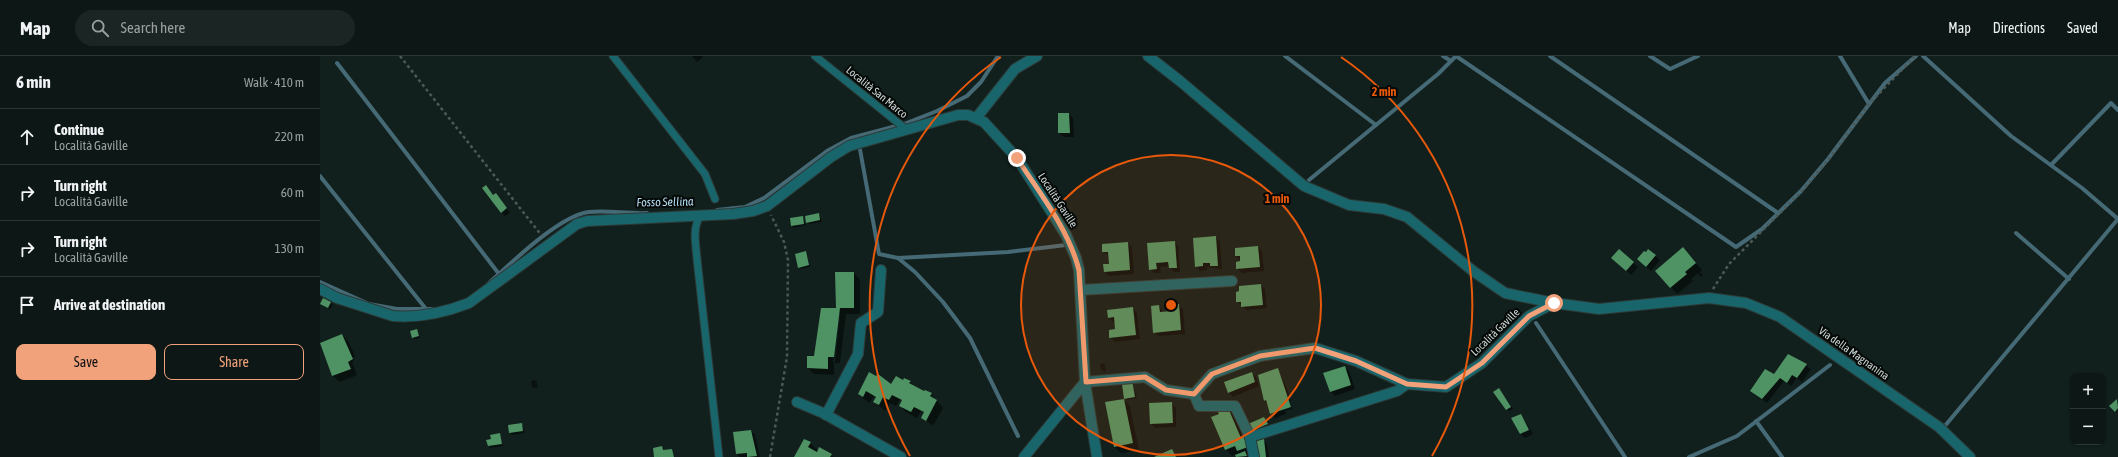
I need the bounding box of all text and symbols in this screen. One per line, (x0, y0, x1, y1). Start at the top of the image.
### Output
search box (75, 10, 355, 46)
text: Map (20, 17, 51, 39)
icon: search (89, 17, 111, 39)
text: Search here (121, 19, 185, 36)
text: Map (1948, 20, 1971, 36)
text: Directions (1993, 20, 2045, 36)
text: Saved (2067, 20, 2098, 36)
street label: Località San Marco (844, 64, 910, 120)
text: 6 min (16, 72, 51, 92)
text: Walk · 410 m (244, 75, 304, 90)
text: 2 min (1372, 85, 1396, 99)
text: Continue (54, 121, 104, 138)
icon: ahead (16, 126, 38, 148)
text: 220 m (275, 129, 304, 144)
text: Località Gaville (54, 138, 128, 153)
route end (1008, 149, 1026, 167)
street label: Località Gaville (1036, 170, 1080, 230)
text: Turn right (54, 177, 107, 194)
icon: right (16, 182, 38, 204)
text: 60 m (281, 185, 304, 200)
text: 1 min (1265, 192, 1289, 206)
text: Località Gaville (54, 194, 128, 209)
water label: Fosso Sellina (636, 194, 694, 209)
text: Turn right (54, 233, 107, 250)
icon: right (16, 238, 38, 260)
text: 130 m (275, 241, 304, 256)
text: Località Gaville (54, 250, 128, 265)
icon: arrive (16, 294, 38, 316)
route start (1545, 294, 1563, 312)
text: Arrive at destination (54, 296, 165, 313)
centre of rings (1164, 298, 1178, 312)
street label: Località Gaville (1468, 306, 1522, 358)
street label: Via della Magnanina (1816, 324, 1892, 382)
button: Save (16, 344, 156, 380)
button: Share (164, 344, 304, 380)
map controls (2070, 373, 2106, 445)
button: + (2070, 373, 2106, 409)
button: − (2070, 409, 2106, 445)

